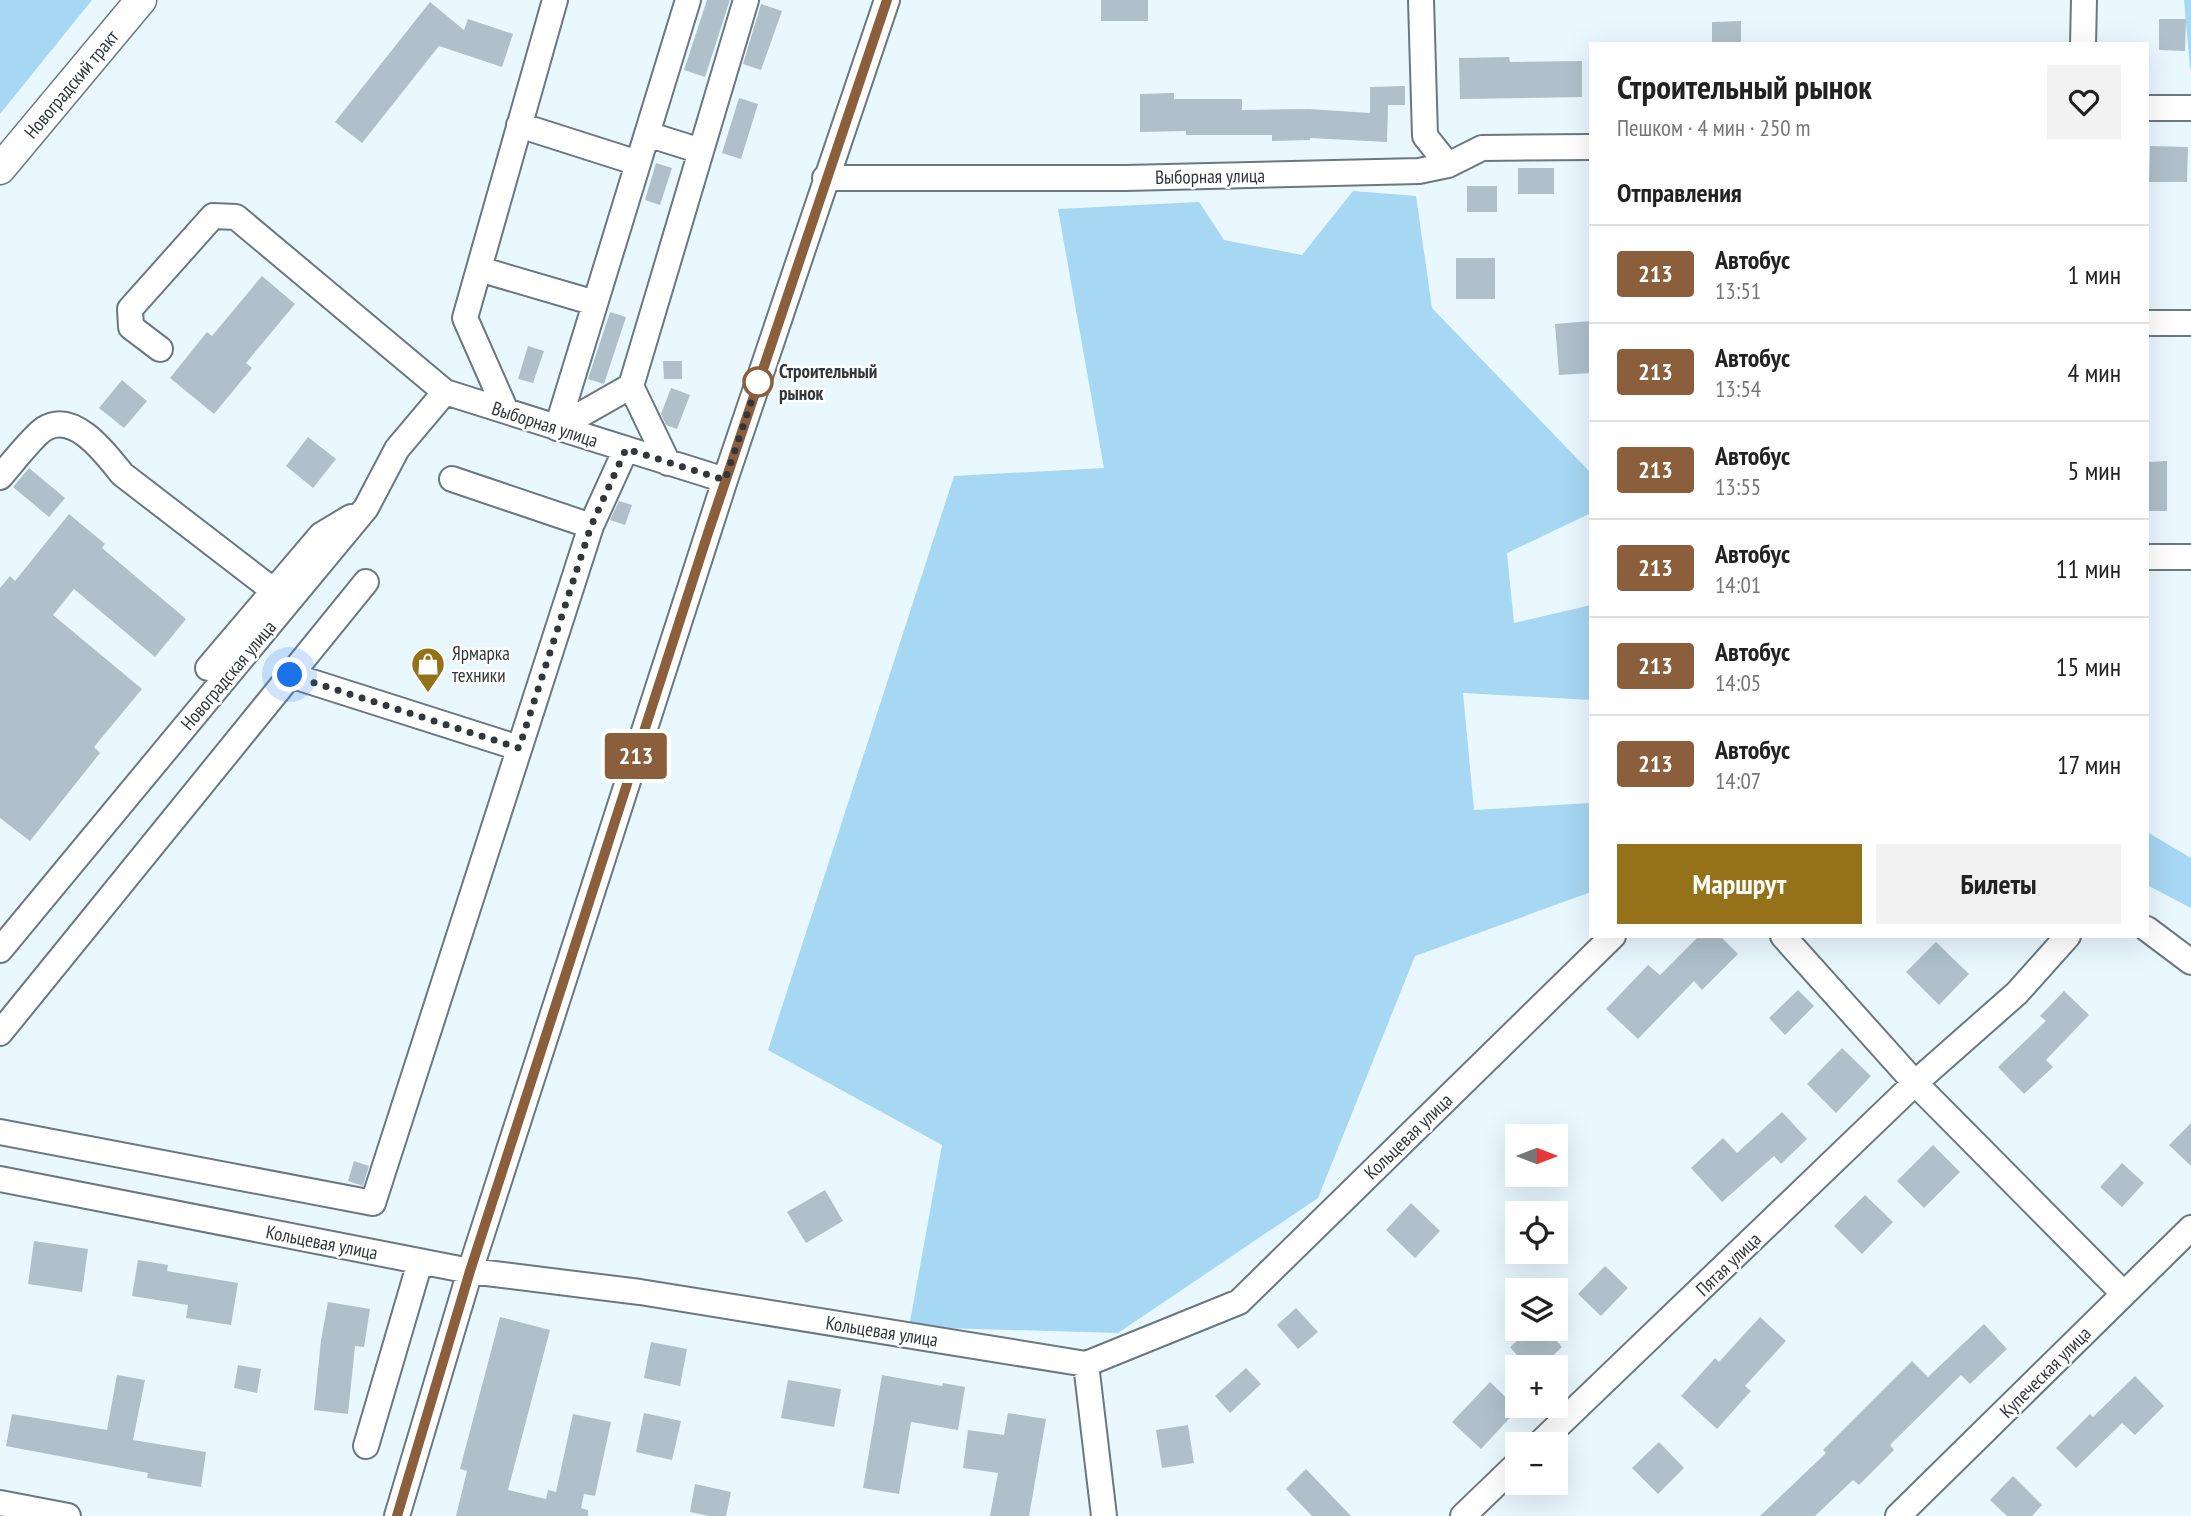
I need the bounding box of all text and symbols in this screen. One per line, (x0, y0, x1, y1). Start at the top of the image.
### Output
street label: Новоградский тракт (19, 24, 124, 143)
text: Строительный рынок (1617, 65, 1872, 108)
button: heart (2047, 65, 2121, 139)
text: Пешком · 4 мин · 250 m (1617, 113, 1810, 142)
street label: Выборная улица (1155, 163, 1265, 189)
text: Отправления (1617, 176, 1742, 209)
text: Автобус (1715, 243, 1790, 276)
text: 213 (1638, 258, 1673, 289)
text: 1 мин (2068, 258, 2121, 291)
text: 13:51 (1715, 276, 1761, 305)
text: Автобус (1715, 341, 1790, 374)
text: 213 (1638, 356, 1673, 387)
text: 4 мин (2068, 356, 2121, 389)
place label: Строительный рынок (779, 359, 877, 405)
marker: Строительный рынок (743, 367, 773, 397)
text: 13:54 (1715, 374, 1761, 403)
street label: Выборная улица (489, 396, 601, 452)
text: Автобус (1715, 439, 1790, 472)
text: 213 (1638, 454, 1673, 485)
text: 5 мин (2068, 454, 2121, 487)
text: 13:55 (1715, 472, 1761, 501)
text: Автобус (1715, 537, 1790, 570)
text: 213 (1638, 552, 1673, 583)
text: 11 мин (2056, 552, 2121, 585)
text: 14:01 (1715, 570, 1761, 599)
street label: Новоградская улица (175, 615, 281, 735)
text: Автобус (1715, 635, 1790, 668)
place label: Ярмарка техники (452, 641, 510, 687)
shop icon: Ярмарка техники (409, 645, 447, 694)
text: 213 (1638, 650, 1673, 681)
text: 15 мин (2056, 650, 2121, 683)
your location (272, 657, 307, 692)
text: 14:05 (1715, 668, 1761, 697)
line badge: 213 (596, 733, 676, 779)
text: Автобус (1715, 733, 1790, 766)
text: 213 (619, 740, 653, 771)
text: 213 (1638, 748, 1673, 779)
text: 17 мин (2057, 748, 2121, 781)
text: 14:07 (1715, 766, 1761, 795)
button: Маршрут (1617, 844, 1862, 924)
button: Билеты (1876, 844, 2121, 924)
street label: Кольцевая улица (1359, 1088, 1457, 1184)
north arrow (1505, 1124, 1568, 1186)
map controls (1505, 1124, 1568, 1495)
button: locate (1505, 1201, 1568, 1264)
street label: Кольцевая улица (264, 1219, 380, 1265)
street label: Пятая улица (1690, 1227, 1766, 1301)
button: layers (1505, 1278, 1568, 1341)
street label: Кольцевая улица (824, 1310, 940, 1352)
street label: Купеческая улица (1994, 1321, 2096, 1423)
button: + (1505, 1355, 1568, 1418)
button: − (1505, 1432, 1568, 1495)

